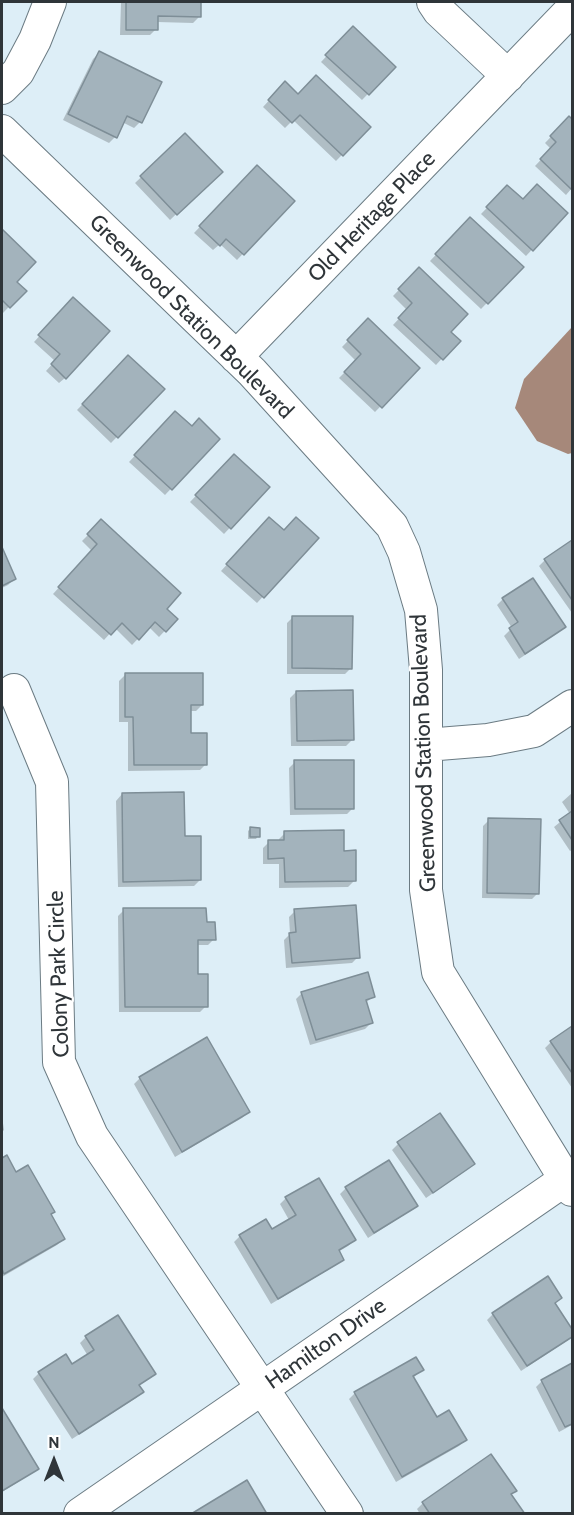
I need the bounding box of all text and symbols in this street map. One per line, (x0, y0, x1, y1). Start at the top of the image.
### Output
street label: Old Heritage Place (303, 146, 441, 288)
street label: Greenwood Station Boulevard (83, 209, 299, 425)
street label: Greenwood Station Boulevard (406, 614, 442, 892)
street label: Colony Park Circle (43, 890, 75, 1058)
street label: Hamilton Drive (261, 1293, 391, 1395)
north arrow (24, 1431, 84, 1491)
text: N (48, 1433, 60, 1452)

